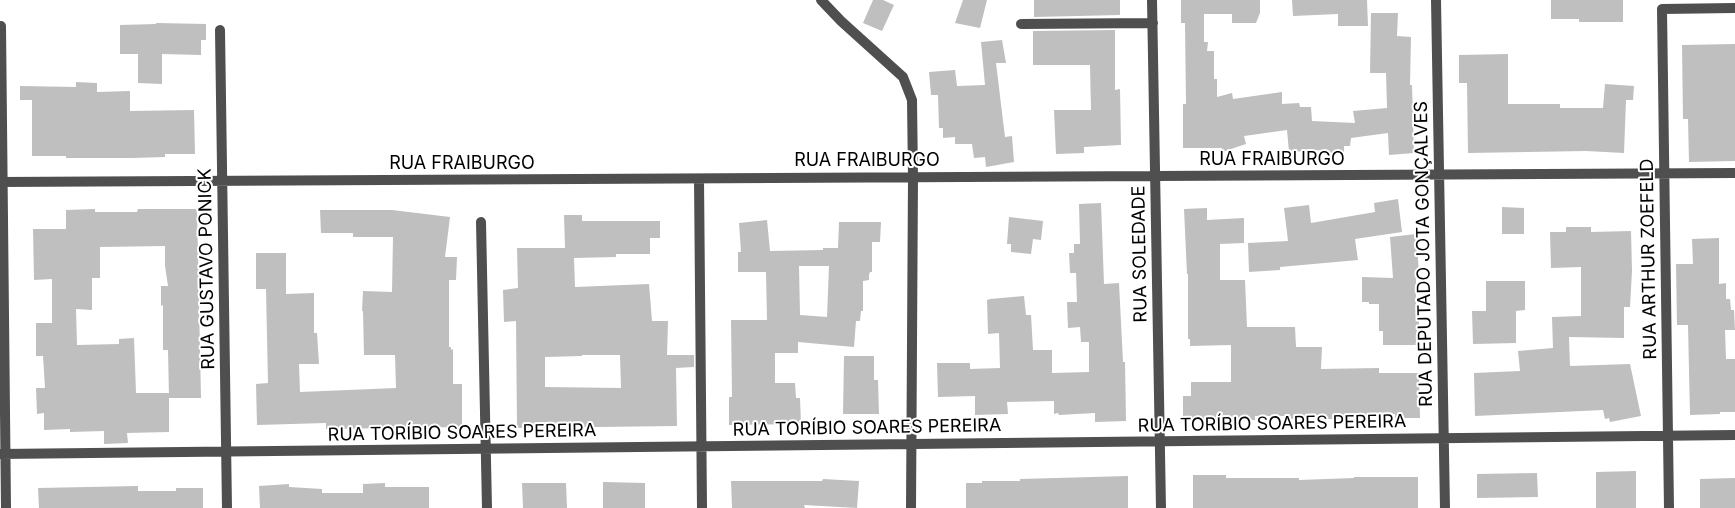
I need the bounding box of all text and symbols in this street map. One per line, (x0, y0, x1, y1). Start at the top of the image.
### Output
street label: RUA DEPUTADO JOTA GONÇALVES (1411, 101, 1437, 407)
street label: RUA FRAIBURGO (1199, 149, 1345, 171)
street label: RUA FRAIBURGO (794, 150, 940, 172)
street label: RUA FRAIBURGO (389, 153, 535, 175)
street label: RUA ARTHUR ZOEFELD (1636, 158, 1662, 360)
street label: RUA GUSTAVO PONICK (194, 168, 220, 370)
street label: RUA SOLEDADE (1128, 185, 1152, 323)
street label: RUA TORÍBIO SOARES PEREIRA (1138, 411, 1406, 437)
street label: RUA TORÍBIO SOARES PEREIRA (733, 415, 1001, 441)
street label: RUA TORÍBIO SOARES PEREIRA (328, 420, 596, 446)

